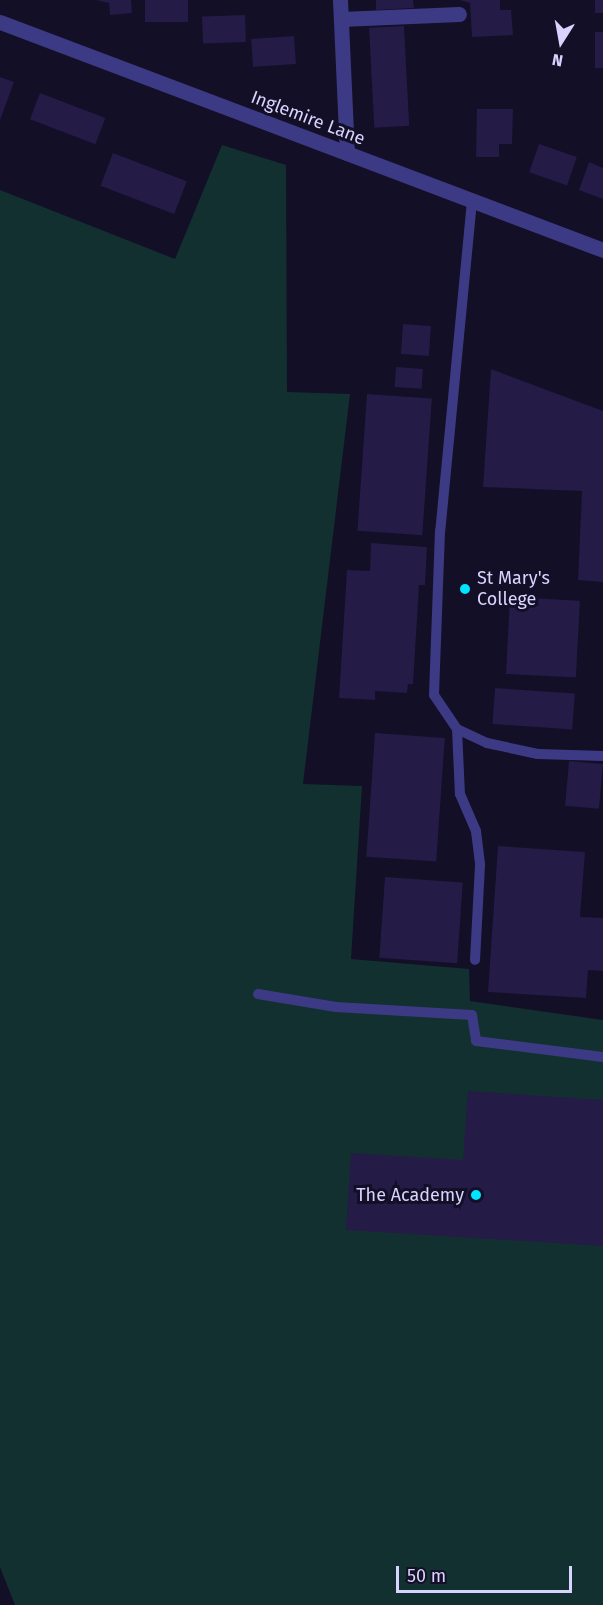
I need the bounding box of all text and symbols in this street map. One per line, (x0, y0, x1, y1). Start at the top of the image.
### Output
north arrow (531, 12, 591, 72)
text: N (550, 50, 564, 70)
street label: Inglemire Lane (248, 86, 368, 150)
place label: St Mary's College (477, 568, 550, 610)
marker: St Mary's College (458, 582, 472, 596)
place label: The Academy (356, 1184, 464, 1206)
marker: The Academy (469, 1188, 483, 1202)
scale bar (399, 1554, 574, 1592)
text: 50 m (407, 1565, 446, 1587)

